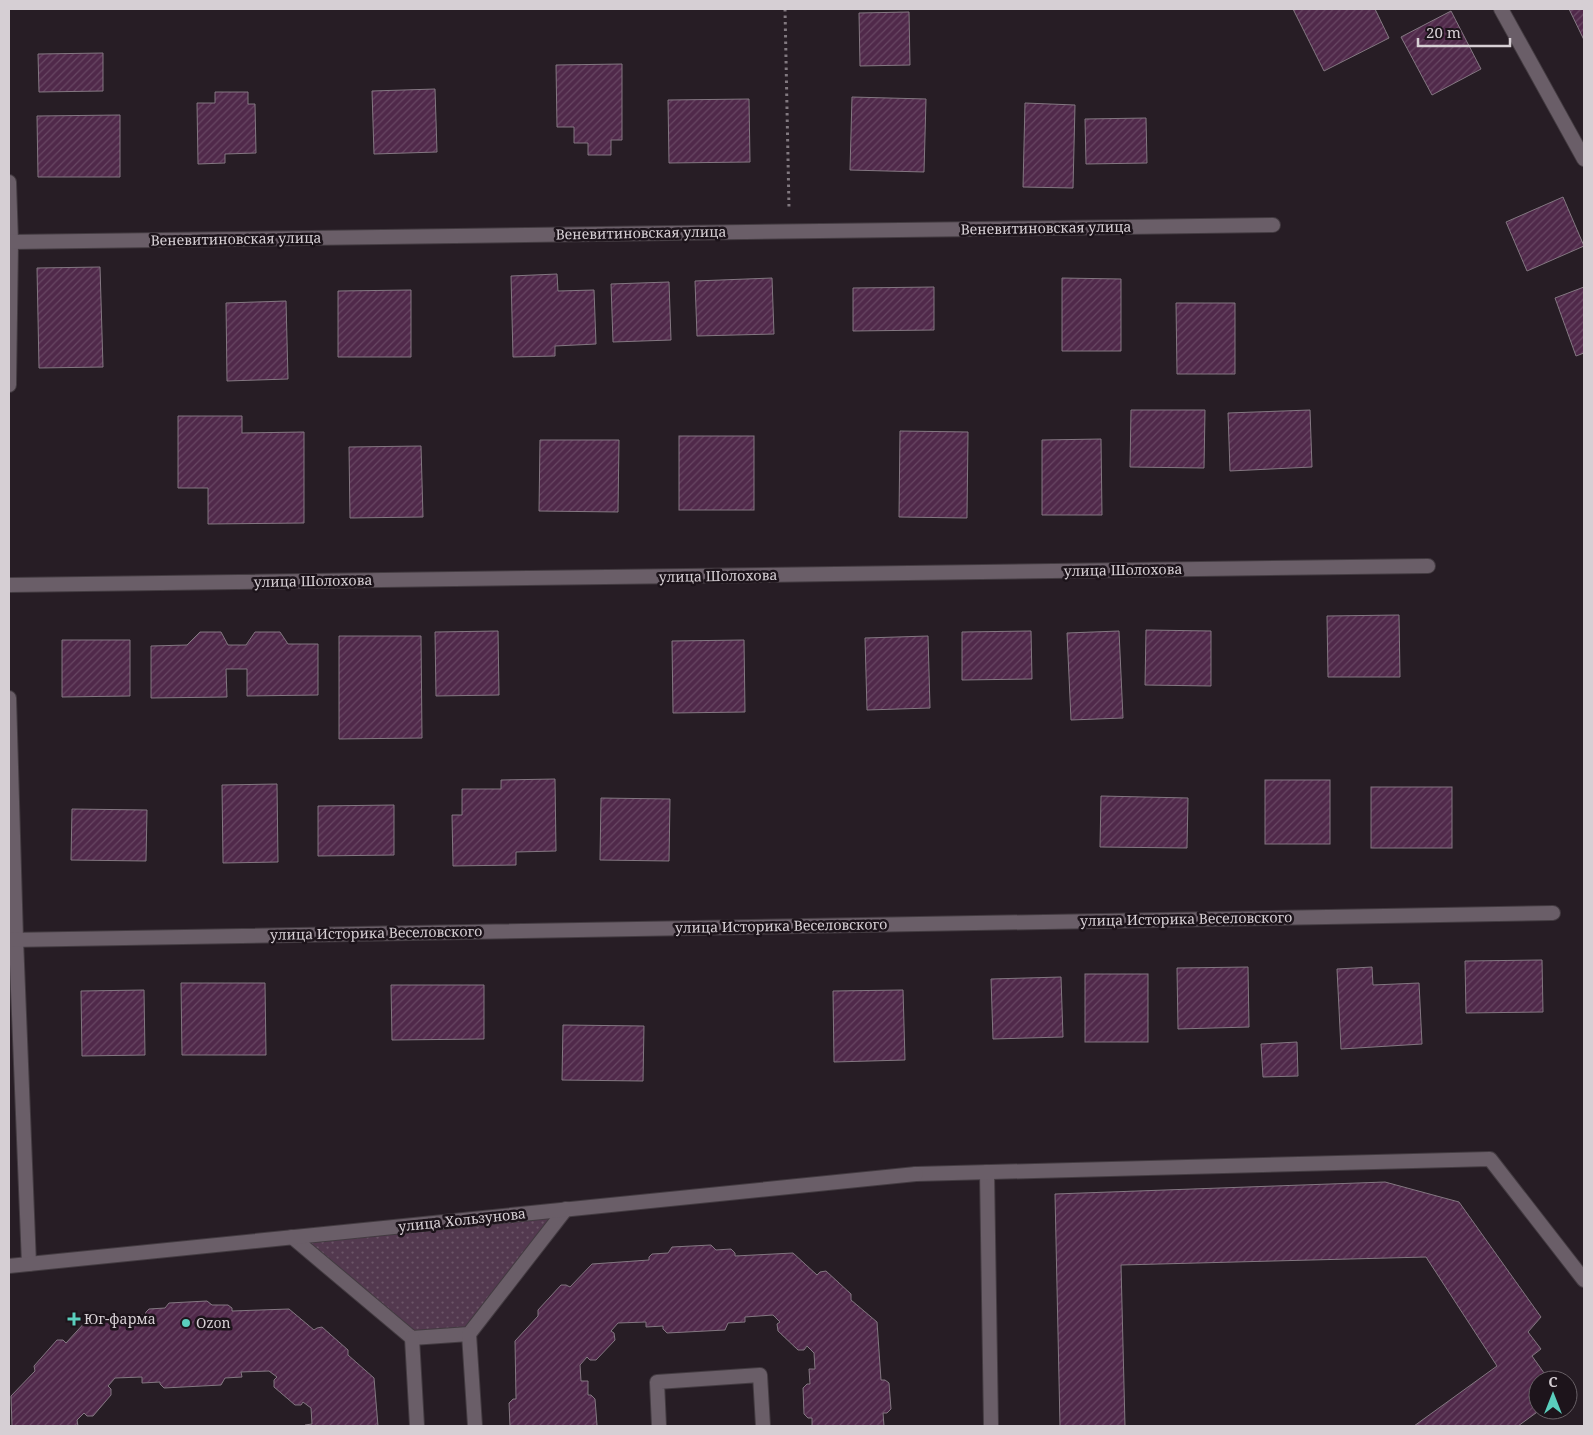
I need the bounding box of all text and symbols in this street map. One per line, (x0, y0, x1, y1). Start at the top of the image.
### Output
scale bar (1418, 15, 1510, 47)
text: 20 m (1426, 22, 1461, 42)
street label: Веневитиновская улица (960, 217, 1132, 238)
street label: Веневитиновская улица (555, 222, 727, 243)
street label: Веневитиновская улица (150, 228, 322, 249)
street label: улица Шолохова (1064, 559, 1182, 580)
street label: улица Шолохова (659, 565, 777, 586)
street label: улица Шолохова (254, 570, 372, 591)
street label: улица Историка Веселовского (1080, 907, 1292, 930)
street label: улица Историка Веселовского (675, 914, 887, 937)
street label: улица Историка Веселовского (270, 921, 482, 944)
street label: улица Хользунова (397, 1203, 527, 1236)
place label: Юг-фарма (84, 1309, 156, 1328)
marker: Юг-фарма (68, 1313, 80, 1325)
place label: Ozon (196, 1313, 231, 1332)
marker: Ozon (180, 1317, 192, 1329)
north arrow (1528, 1370, 1578, 1420)
text: С (1548, 1372, 1558, 1391)

